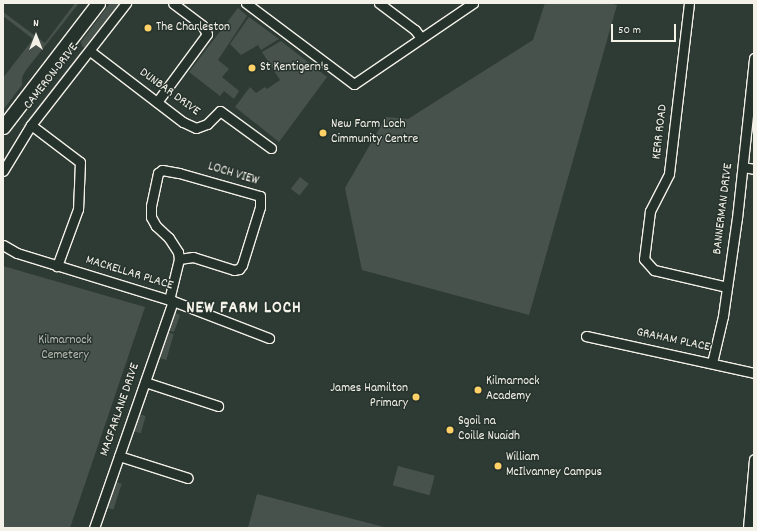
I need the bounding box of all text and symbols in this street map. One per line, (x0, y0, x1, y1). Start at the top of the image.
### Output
north arrow (16, 16, 56, 56)
text: N (33, 16, 39, 32)
scale bar (613, 16, 678, 42)
place label: The Charleston (156, 20, 230, 36)
text: 50 m (618, 22, 641, 39)
marker: The Charleston (143, 23, 153, 33)
street label: CAMERON DRIVE (21, 41, 83, 113)
place label: St Kentigern's (260, 60, 329, 76)
marker: St Kentigern's (247, 63, 257, 73)
street label: DUNBAR DRIVE (136, 66, 202, 120)
street label: KERR ROAD (650, 104, 672, 160)
place label: New Farm Loch Cimmunity Centre (331, 118, 418, 149)
marker: New Farm Loch Cimmunity Centre (318, 128, 328, 138)
street label: LOCH VIEW (206, 160, 260, 190)
street label: BANNERMAN DRIVE (711, 163, 737, 255)
street label: MACKELLAR PLACE (83, 253, 175, 295)
district label: NEW FARM LOCH (186, 300, 302, 320)
street label: GRAHAM PLACE (635, 326, 711, 356)
park label: Kilmarnock Cemetery (38, 334, 92, 365)
street label: MACFARLANE DRIVE (98, 361, 144, 459)
place label: Kilmarnock Academy (486, 375, 540, 406)
place label: James Hamilton Primary (330, 382, 408, 413)
marker: Kilmarnock Academy (473, 385, 483, 395)
marker: James Hamilton Primary (411, 392, 421, 402)
place label: Sgoil na Coille Nuaidh (458, 415, 520, 446)
marker: Sgoil na Coille Nuaidh (445, 425, 455, 435)
place label: William McIlvanney Campus (506, 451, 602, 482)
marker: William McIlvanney Campus (493, 461, 503, 471)

